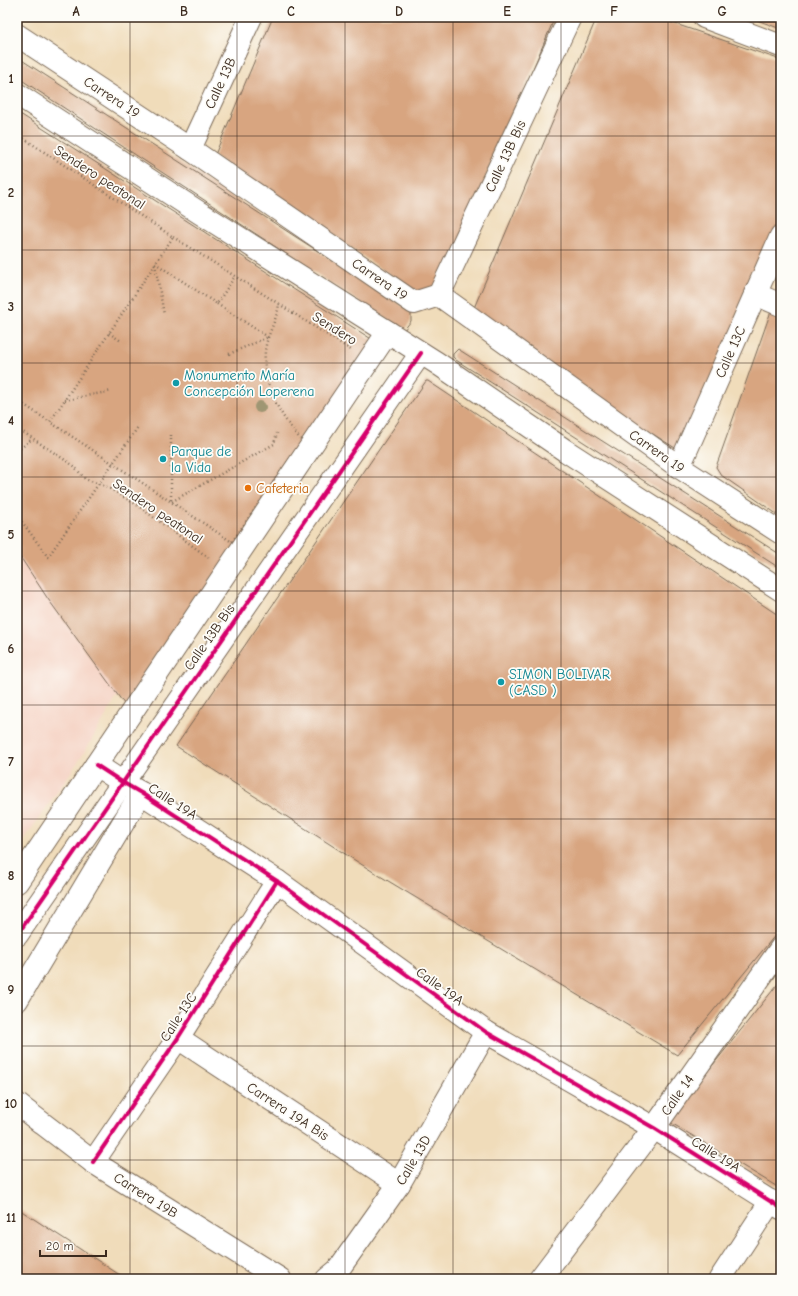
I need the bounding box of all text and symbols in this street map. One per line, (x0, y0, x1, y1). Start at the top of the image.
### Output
text: A (72, 4, 80, 19)
text: B (180, 4, 188, 19)
text: C (287, 4, 295, 19)
text: D (395, 4, 403, 19)
text: E (503, 4, 511, 19)
text: F (610, 4, 618, 19)
text: G (717, 4, 727, 19)
street label: Calle 13B (201, 54, 240, 112)
text: 1 (8, 71, 14, 86)
street label: Carrera 19 (80, 73, 143, 122)
street label: Calle 13B Bis (481, 117, 530, 195)
street label: Sendero peatonal (51, 142, 148, 213)
text: 2 (8, 185, 14, 200)
street label: Carrera 19 (348, 255, 411, 304)
text: 3 (8, 299, 14, 314)
street label: Sendero (309, 308, 360, 349)
street label: Calle 13C (712, 323, 750, 381)
place label: Monumento María Concepción Loperena (184, 367, 315, 400)
marker: Monumento María Concepción Loperena (171, 378, 181, 388)
text: 4 (8, 413, 14, 428)
street label: Carrera 19 (626, 426, 688, 477)
place label: Parque de la Vida (171, 443, 231, 476)
marker: Parque de la Vida (158, 454, 168, 464)
street label: Sendero peatonal (109, 475, 206, 548)
place label: Cafeteria (256, 480, 309, 497)
marker: Cafeteria (243, 483, 253, 493)
text: 5 (8, 527, 15, 542)
street label: Calle 13B Bis (180, 601, 239, 674)
text: 6 (8, 641, 15, 656)
place label: SIMON BOLIVAR (CASD ) (509, 666, 610, 699)
marker: SIMON BOLIVAR (CASD ) (496, 677, 506, 687)
text: 7 (8, 754, 14, 769)
street label: Calle 19A (145, 779, 200, 823)
text: 8 (8, 868, 14, 883)
street label: Calle 19A (413, 963, 467, 1009)
text: 9 (8, 982, 15, 997)
street label: Calle 13C (156, 989, 201, 1045)
street label: Calle 14 (657, 1071, 698, 1119)
street label: Carrera 19A Bis (244, 1079, 332, 1144)
text: 10 (5, 1096, 17, 1111)
street label: Calle 13D (392, 1132, 435, 1188)
street label: Calle 19A (688, 1133, 743, 1176)
street label: Carrera 19B (110, 1169, 181, 1222)
text: 11 (6, 1210, 16, 1225)
scale bar (40, 1232, 106, 1258)
text: 20 m (46, 1239, 74, 1253)

